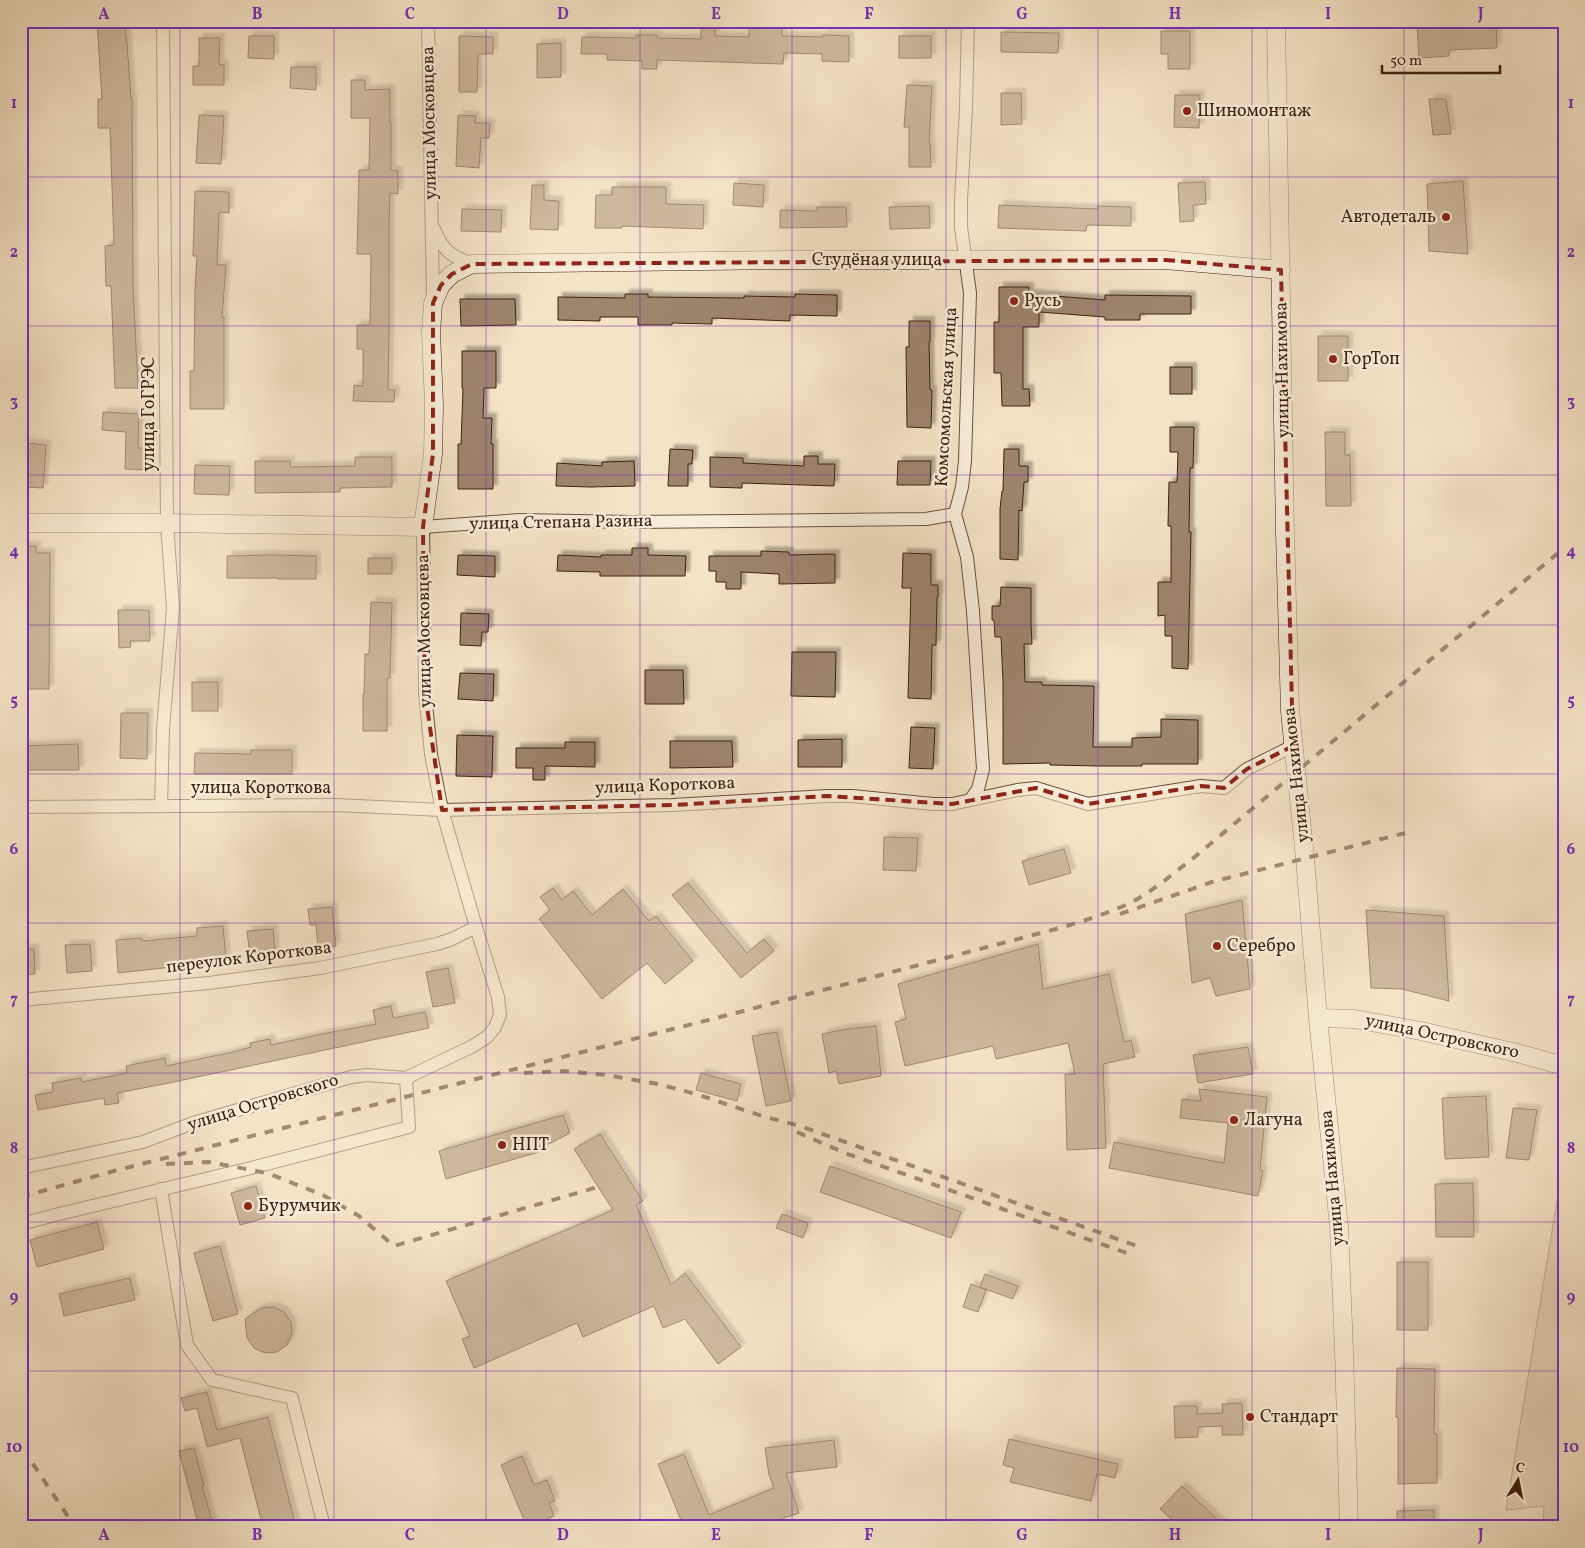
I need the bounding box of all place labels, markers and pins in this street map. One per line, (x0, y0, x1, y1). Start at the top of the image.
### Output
place label: Шиномонтаж (1197, 99, 1311, 124)
marker: Шиномонтаж (1181, 105, 1193, 117)
place label: Автодеталь (1341, 205, 1436, 230)
marker: Автодеталь (1440, 211, 1452, 223)
place label: Русь (1024, 289, 1061, 314)
marker: Русь (1008, 295, 1020, 307)
place label: ГорТоп (1343, 347, 1400, 372)
marker: ГорТоп (1327, 353, 1339, 365)
place label: Серебро (1227, 934, 1296, 959)
marker: Серебро (1211, 940, 1223, 952)
place label: Лагуна (1244, 1108, 1303, 1133)
marker: Лагуна (1228, 1114, 1240, 1126)
place label: НПТ (512, 1133, 549, 1158)
marker: НПТ (496, 1139, 508, 1151)
place label: Бурумчик (258, 1194, 341, 1219)
marker: Бурумчик (242, 1200, 254, 1212)
place label: Стандарт (1260, 1405, 1338, 1430)
marker: Стандарт (1244, 1411, 1256, 1423)

